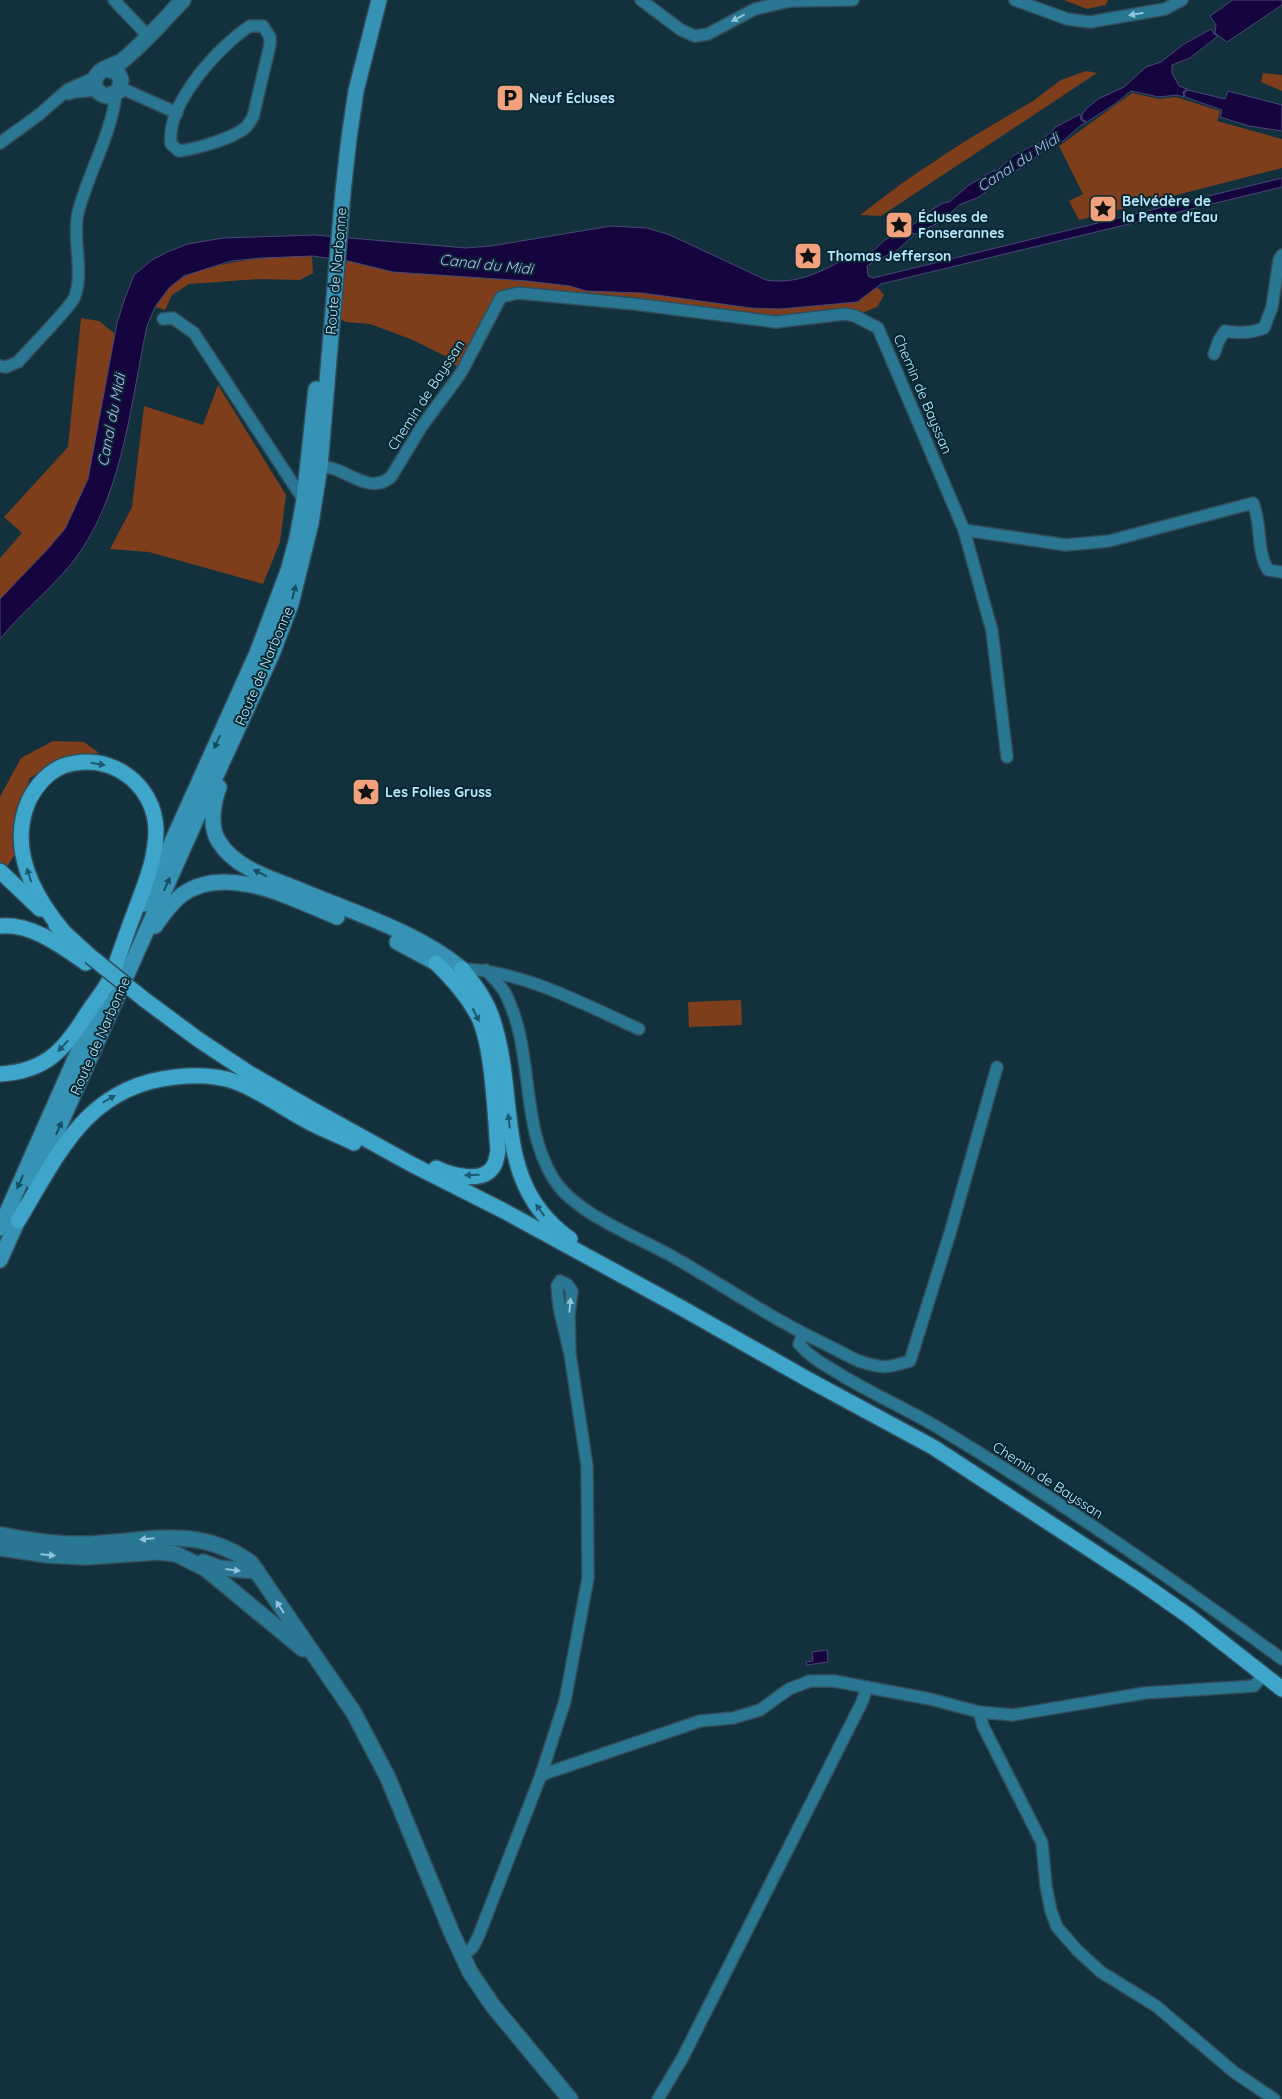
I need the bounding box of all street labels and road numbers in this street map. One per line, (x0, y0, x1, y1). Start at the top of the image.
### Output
street label: Route de Narbonne (321, 207, 351, 335)
street label: Chemin de Bayssan (890, 332, 956, 456)
street label: Chemin de Bayssan (384, 336, 468, 454)
street label: Route de Narbonne (231, 604, 297, 728)
street label: Route de Narbonne (66, 974, 134, 1098)
street label: Chemin de Bayssan (989, 1438, 1107, 1522)

